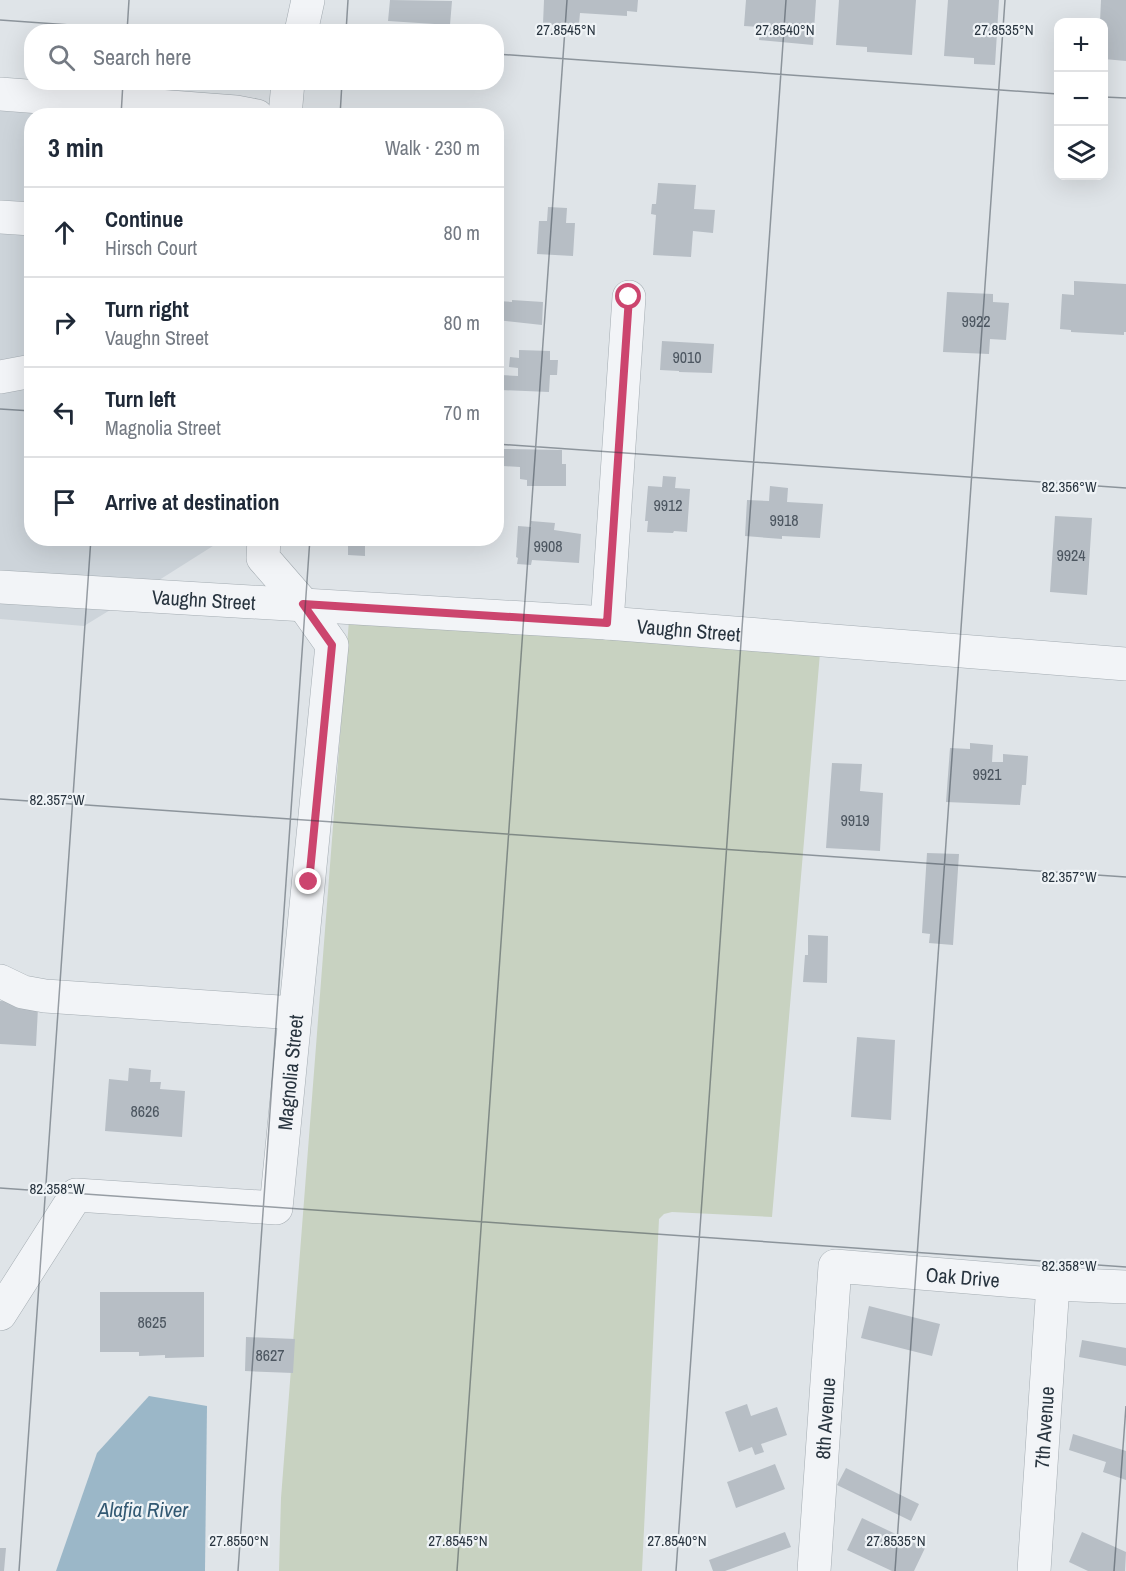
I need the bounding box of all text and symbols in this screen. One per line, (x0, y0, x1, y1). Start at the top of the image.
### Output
map controls (1054, 18, 1108, 180)
button: + (1054, 18, 1108, 72)
text: 27.8545°N (536, 19, 596, 40)
text: 27.8540°N (755, 19, 815, 40)
text: 27.8535°N (974, 19, 1034, 40)
search box (24, 24, 504, 90)
icon: search (45, 41, 78, 74)
text: Search here (93, 42, 191, 72)
button: − (1054, 72, 1108, 126)
button: layers (1054, 126, 1108, 180)
text: 3 min (48, 130, 104, 165)
text: Walk · 230 m (385, 134, 480, 161)
text: Continue (105, 204, 183, 234)
icon: ahead (48, 216, 81, 249)
text: 80 m (444, 219, 480, 246)
text: Hirsch Court (105, 234, 197, 261)
route start (615, 283, 641, 309)
text: Turn right (105, 294, 189, 324)
icon: right (48, 306, 81, 339)
text: 80 m (444, 309, 480, 336)
house number: 9922 (961, 310, 991, 332)
text: Vaughn Street (105, 324, 209, 351)
house number: 9010 (672, 346, 702, 368)
text: Turn left (105, 384, 176, 414)
icon: left (48, 396, 81, 429)
text: 70 m (444, 399, 480, 426)
text: Magnolia Street (105, 414, 221, 441)
text: 82.356°W (1041, 476, 1097, 497)
icon: arrive (48, 486, 81, 519)
text: Arrive at destination (105, 487, 279, 517)
house number: 9912 (653, 494, 683, 516)
house number: 9918 (769, 509, 799, 531)
house number: 9908 (533, 535, 563, 557)
house number: 9924 (1056, 544, 1086, 566)
street label: Vaughn Street (151, 583, 257, 616)
street label: Vaughn Street (636, 612, 742, 647)
house number: 9921 (972, 763, 1002, 785)
text: 82.357°W (29, 789, 85, 810)
house number: 9919 (840, 809, 870, 831)
text: 82.357°W (1041, 866, 1097, 887)
route end (295, 868, 321, 894)
street label: Magnolia Street (270, 1013, 309, 1131)
house number: 8626 (130, 1100, 160, 1122)
text: 82.358°W (29, 1178, 85, 1199)
text: 82.358°W (1041, 1255, 1097, 1276)
street label: Oak Drive (925, 1260, 1001, 1293)
house number: 8625 (137, 1311, 167, 1333)
house number: 8627 (255, 1344, 285, 1366)
street label: 8th Avenue (808, 1377, 841, 1460)
street label: 7th Avenue (1027, 1386, 1060, 1469)
water label: Alafia River (97, 1495, 189, 1524)
text: 27.8550°N (209, 1530, 269, 1551)
text: 27.8545°N (428, 1530, 488, 1551)
text: 27.8540°N (647, 1530, 707, 1551)
text: 27.8535°N (866, 1530, 926, 1551)

